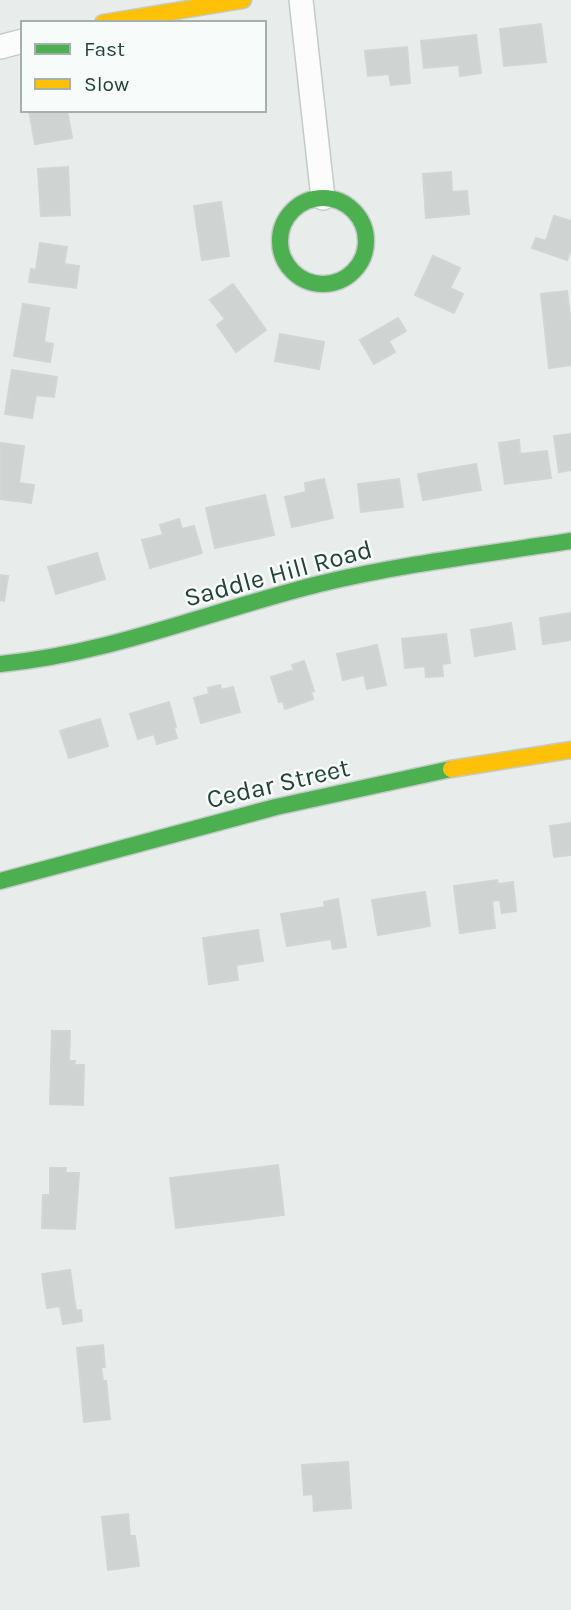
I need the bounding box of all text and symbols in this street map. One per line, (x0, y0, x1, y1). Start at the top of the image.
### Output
legend (21, 21, 266, 112)
text: Fast (84, 37, 125, 61)
text: Slow (84, 72, 129, 96)
street label: Saddle Hill Road (181, 533, 376, 613)
street label: Cedar Street (204, 752, 353, 815)

